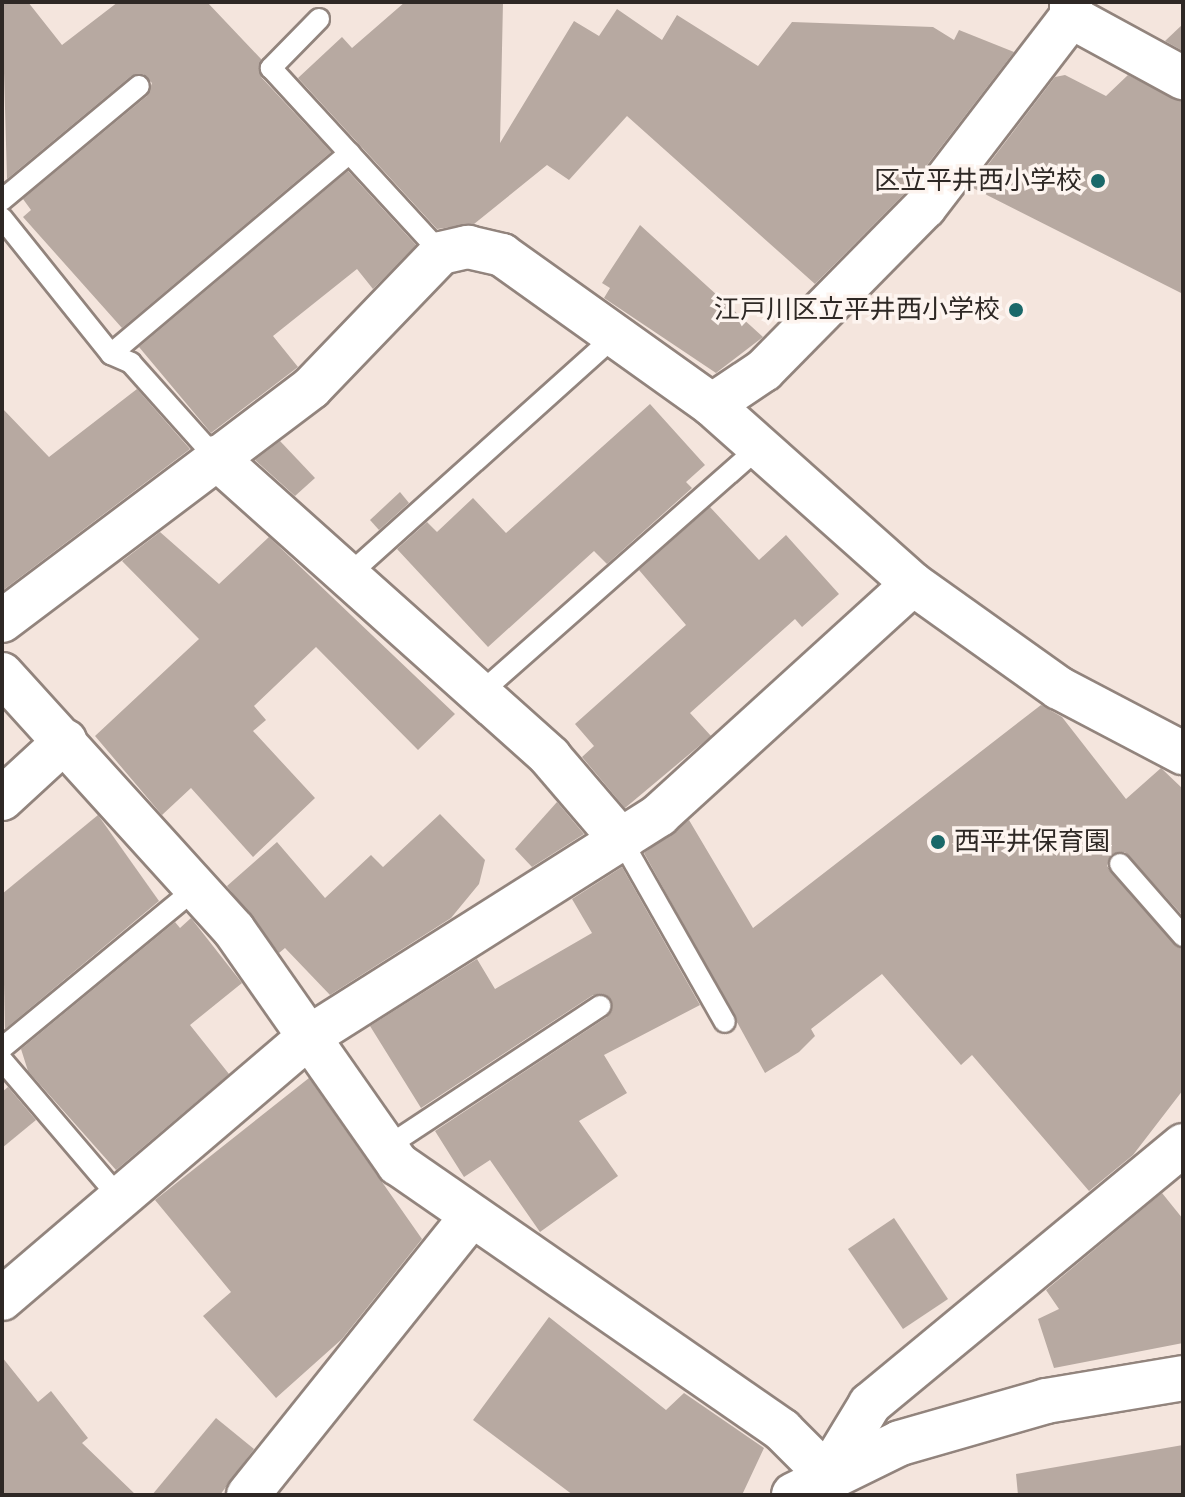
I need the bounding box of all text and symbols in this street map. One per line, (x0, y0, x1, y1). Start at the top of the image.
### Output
place label: 区立平井西小学校 (874, 165, 1082, 197)
marker: 区立平井西小学校 (1089, 172, 1107, 190)
place label: 江戸川区立平井西小学校 (714, 294, 1000, 326)
marker: 江戸川区立平井西小学校 (1007, 301, 1025, 319)
place label: 西平井保育園 (954, 826, 1110, 858)
marker: 西平井保育園 (929, 833, 947, 851)

